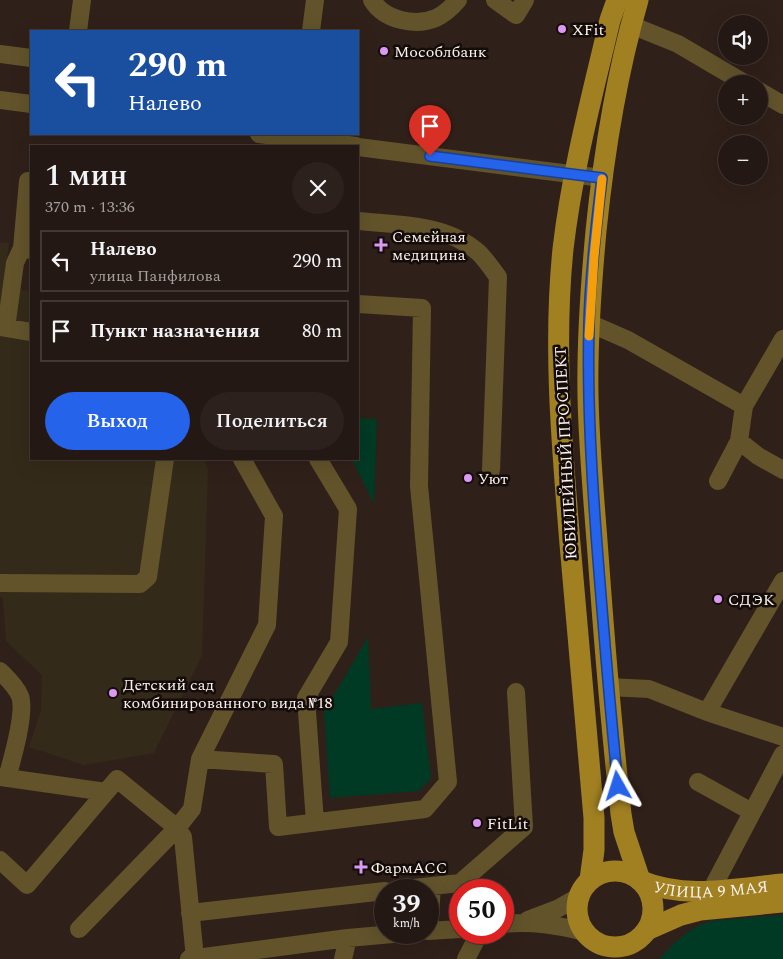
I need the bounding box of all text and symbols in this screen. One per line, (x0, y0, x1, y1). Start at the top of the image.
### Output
map controls (718, 15, 768, 185)
button: sound (718, 15, 768, 65)
place label: XFit (572, 18, 605, 42)
marker: XFit (556, 23, 568, 35)
text: 290 m (128, 39, 227, 92)
place label: Мособлбанк (394, 40, 487, 64)
marker: Мособлбанк (378, 45, 390, 57)
icon: left (45, 50, 110, 115)
button: + (718, 75, 768, 125)
text: Налево (128, 87, 202, 120)
pin (409, 105, 451, 156)
icon: arrive (416, 112, 444, 140)
button: − (718, 135, 768, 185)
text: 1 мин (45, 153, 127, 199)
button: close (292, 162, 344, 214)
text: 370 m · 13:36 (45, 195, 135, 219)
place label: Семейная медицина (392, 225, 466, 267)
text: Налево (90, 235, 157, 264)
marker: Семейная медицина (374, 238, 388, 252)
icon: left (47, 247, 75, 275)
text: 290 m (292, 247, 342, 276)
text: улица Панфилова (90, 264, 221, 288)
icon: arrive (47, 317, 75, 345)
text: Пункт назначения (90, 317, 260, 346)
text: 80 m (302, 317, 342, 346)
street label: ЮБИЛЕЙНЫЙ ПРОСПЕКТ (548, 345, 584, 560)
button: Выход (45, 392, 190, 450)
button: Поделиться (200, 392, 344, 450)
place label: Уют (478, 467, 508, 491)
marker: Уют (462, 472, 474, 484)
place label: СДЭК (728, 588, 775, 612)
marker: СДЭК (712, 593, 724, 605)
place label: Детский сад комбинированного вида №18 (123, 673, 333, 715)
marker: Детский сад комбинированного вида №18 (107, 687, 119, 699)
position arrow (591, 759, 643, 811)
place label: FitLit (487, 812, 528, 836)
marker: FitLit (471, 817, 483, 829)
place label: ФармАСС (371, 856, 447, 880)
marker: ФармАСС (355, 861, 367, 873)
street label: УЛИЦА 9 МАЯ (651, 875, 769, 905)
speed limit sign: 50 (449, 879, 514, 944)
text: 39 (392, 886, 421, 924)
text: km/h (393, 914, 420, 933)

